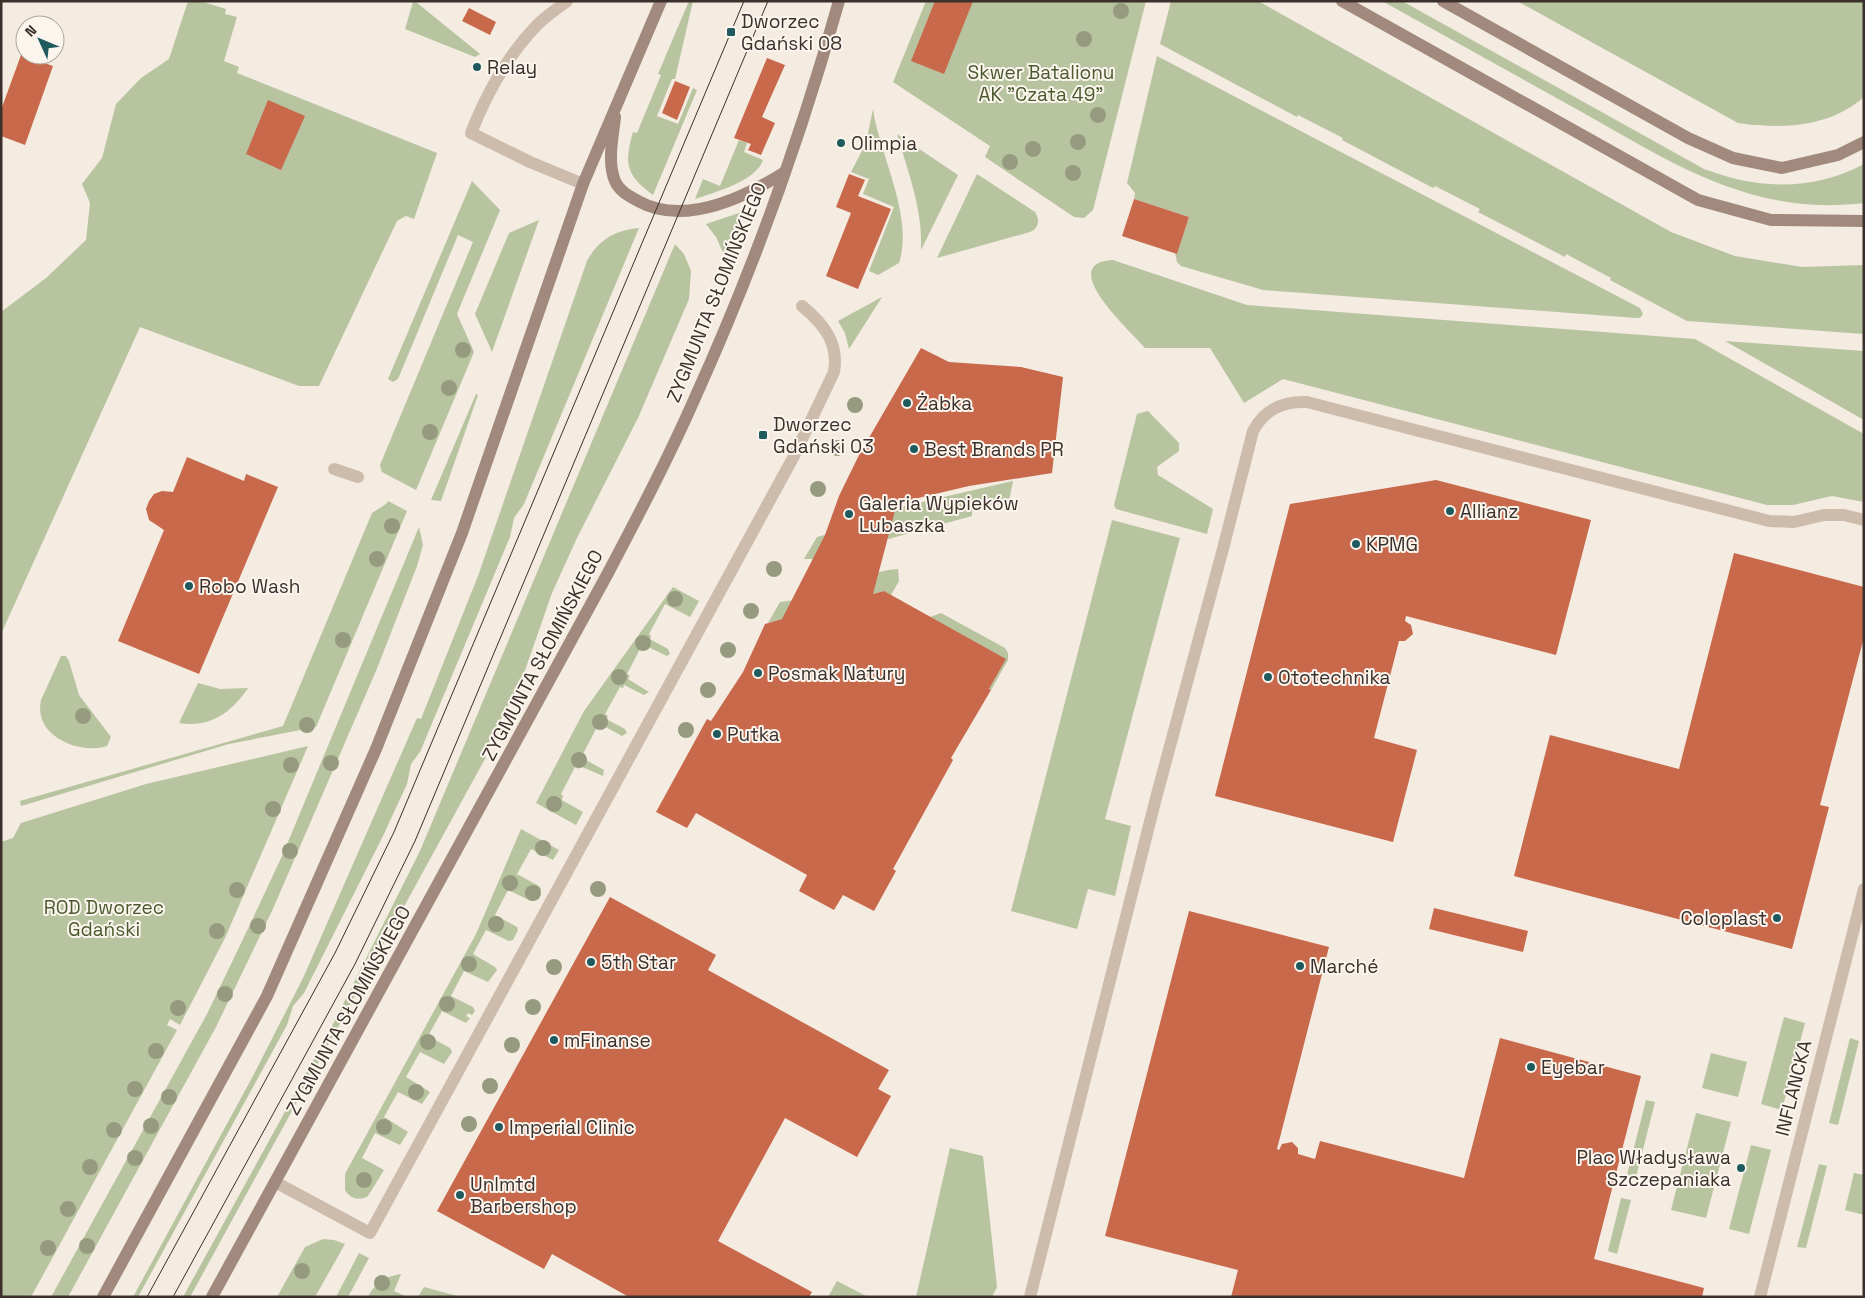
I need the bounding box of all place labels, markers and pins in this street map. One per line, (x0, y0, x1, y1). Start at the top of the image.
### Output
place label: Dworzec Gdański 08 (741, 9, 842, 56)
marker: Dworzec Gdański 08 (725, 26, 737, 38)
place label: Relay (487, 55, 537, 80)
marker: Relay (471, 61, 483, 73)
place label: Olimpia (851, 131, 917, 156)
marker: Olimpia (835, 137, 847, 149)
place label: Żabka (917, 391, 972, 416)
marker: Żabka (901, 397, 913, 409)
place label: Dworzec Gdański 03 (773, 412, 874, 459)
marker: Dworzec Gdański 03 (757, 429, 769, 441)
place label: Best Brands PR (924, 437, 1064, 462)
marker: Best Brands PR (908, 443, 920, 455)
place label: Galeria Wypieków Lubaszka (859, 491, 1019, 538)
place label: Allianz (1460, 499, 1518, 524)
marker: Allianz (1444, 505, 1456, 517)
marker: Galeria Wypieków Lubaszka (843, 508, 855, 520)
place label: KPMG (1366, 532, 1418, 557)
marker: KPMG (1350, 538, 1362, 550)
place label: Robo Wash (199, 574, 300, 599)
marker: Robo Wash (183, 580, 195, 592)
place label: Posmak Natury (768, 661, 905, 686)
place label: Ototechnika (1278, 665, 1390, 690)
marker: Posmak Natury (752, 667, 764, 679)
marker: Ototechnika (1262, 671, 1274, 683)
place label: Putka (727, 722, 780, 747)
marker: Putka (711, 728, 723, 740)
place label: Coloplast (1680, 906, 1767, 931)
marker: Coloplast (1771, 912, 1783, 924)
place label: 5th Star (601, 950, 676, 975)
place label: Marché (1310, 954, 1378, 979)
marker: 5th Star (585, 956, 597, 968)
marker: Marché (1294, 960, 1306, 972)
place label: mFinanse (564, 1028, 651, 1053)
marker: mFinanse (548, 1034, 560, 1046)
place label: Eyebar (1541, 1055, 1605, 1080)
marker: Eyebar (1525, 1061, 1537, 1073)
place label: Imperial Clinic (509, 1115, 635, 1140)
marker: Imperial Clinic (493, 1121, 505, 1133)
place label: Plac Władysława Szczepaniaka (1576, 1145, 1731, 1192)
marker: Plac Władysława Szczepaniaka (1735, 1162, 1747, 1174)
place label: Unlmtd Barbershop (470, 1172, 577, 1219)
marker: Unlmtd Barbershop (454, 1189, 466, 1201)

